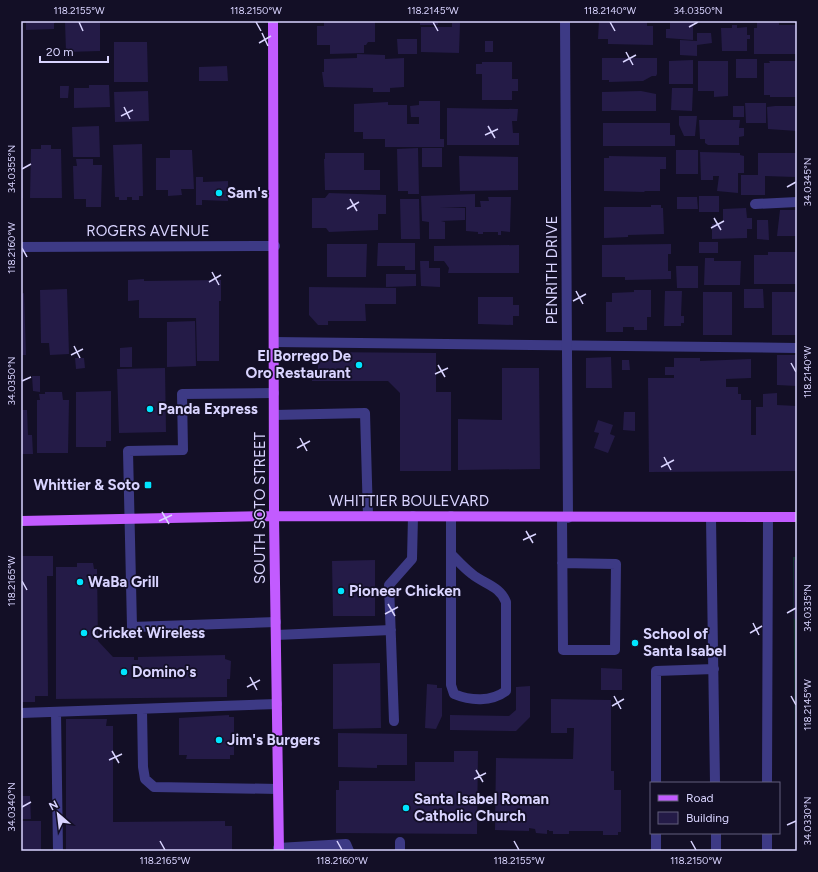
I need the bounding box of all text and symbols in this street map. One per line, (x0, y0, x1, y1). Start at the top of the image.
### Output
text: 118.2155°W (54, 4, 105, 17)
text: 118.2150°W (230, 4, 282, 17)
text: 118.2145°W (407, 4, 459, 17)
text: 118.2140°W (584, 4, 636, 17)
text: 34.0350°N (673, 4, 723, 17)
scale bar (40, 38, 108, 64)
text: 20 m (46, 45, 74, 59)
text: 34.0355°N (5, 145, 18, 193)
text: 34.0345°N (801, 158, 814, 206)
place label: Sam's (227, 184, 268, 202)
marker: Sam's (214, 188, 224, 198)
street label: PENRITH DRIVE (543, 216, 561, 324)
text: 118.2160°W (5, 222, 18, 274)
street label: ROGERS AVENUE (86, 222, 210, 240)
text: 118.2140°W (801, 346, 814, 398)
place label: El Borrego De Oro Restaurant (246, 347, 352, 382)
text: 34.0350°N (5, 356, 18, 406)
marker: El Borrego De Oro Restaurant (354, 360, 364, 370)
place label: Panda Express (158, 400, 258, 418)
marker: Panda Express (145, 404, 155, 414)
street label: SOUTH SOTO STREET (251, 431, 269, 584)
place label: Whittier & Soto (33, 476, 140, 494)
marker: Whittier & Soto (143, 480, 153, 490)
street label: WHITTIER BOULEVARD (329, 492, 489, 510)
text: 118.2165°W (5, 555, 18, 606)
place label: WaBa Grill (88, 573, 159, 591)
marker: WaBa Grill (75, 577, 85, 587)
place label: Pioneer Chicken (349, 582, 461, 600)
text: 34.0335°N (801, 584, 814, 632)
marker: Pioneer Chicken (336, 586, 346, 596)
place label: Cricket Wireless (92, 624, 205, 642)
place label: School of Santa Isabel (643, 625, 726, 660)
marker: Cricket Wireless (79, 628, 89, 638)
marker: School of Santa Isabel (630, 638, 640, 648)
place label: Domino's (132, 663, 196, 681)
marker: Domino's (119, 667, 129, 677)
text: 118.2145°W (801, 679, 814, 731)
place label: Jim's Burgers (227, 731, 320, 749)
marker: Jim's Burgers (214, 735, 224, 745)
text: 34.0340°N (5, 782, 18, 832)
legend (650, 782, 780, 834)
place label: Santa Isabel Roman Catholic Church (414, 790, 549, 825)
text: Road (686, 791, 714, 805)
north arrow (38, 794, 78, 834)
text: 34.0330°N (801, 797, 814, 845)
text: N (47, 798, 60, 813)
marker: Santa Isabel Roman Catholic Church (401, 803, 411, 813)
text: Building (686, 811, 729, 825)
text: 118.2165°W (140, 854, 191, 867)
text: 118.2160°W (316, 854, 368, 867)
text: 118.2155°W (494, 854, 545, 867)
text: 118.2150°W (670, 854, 722, 867)

